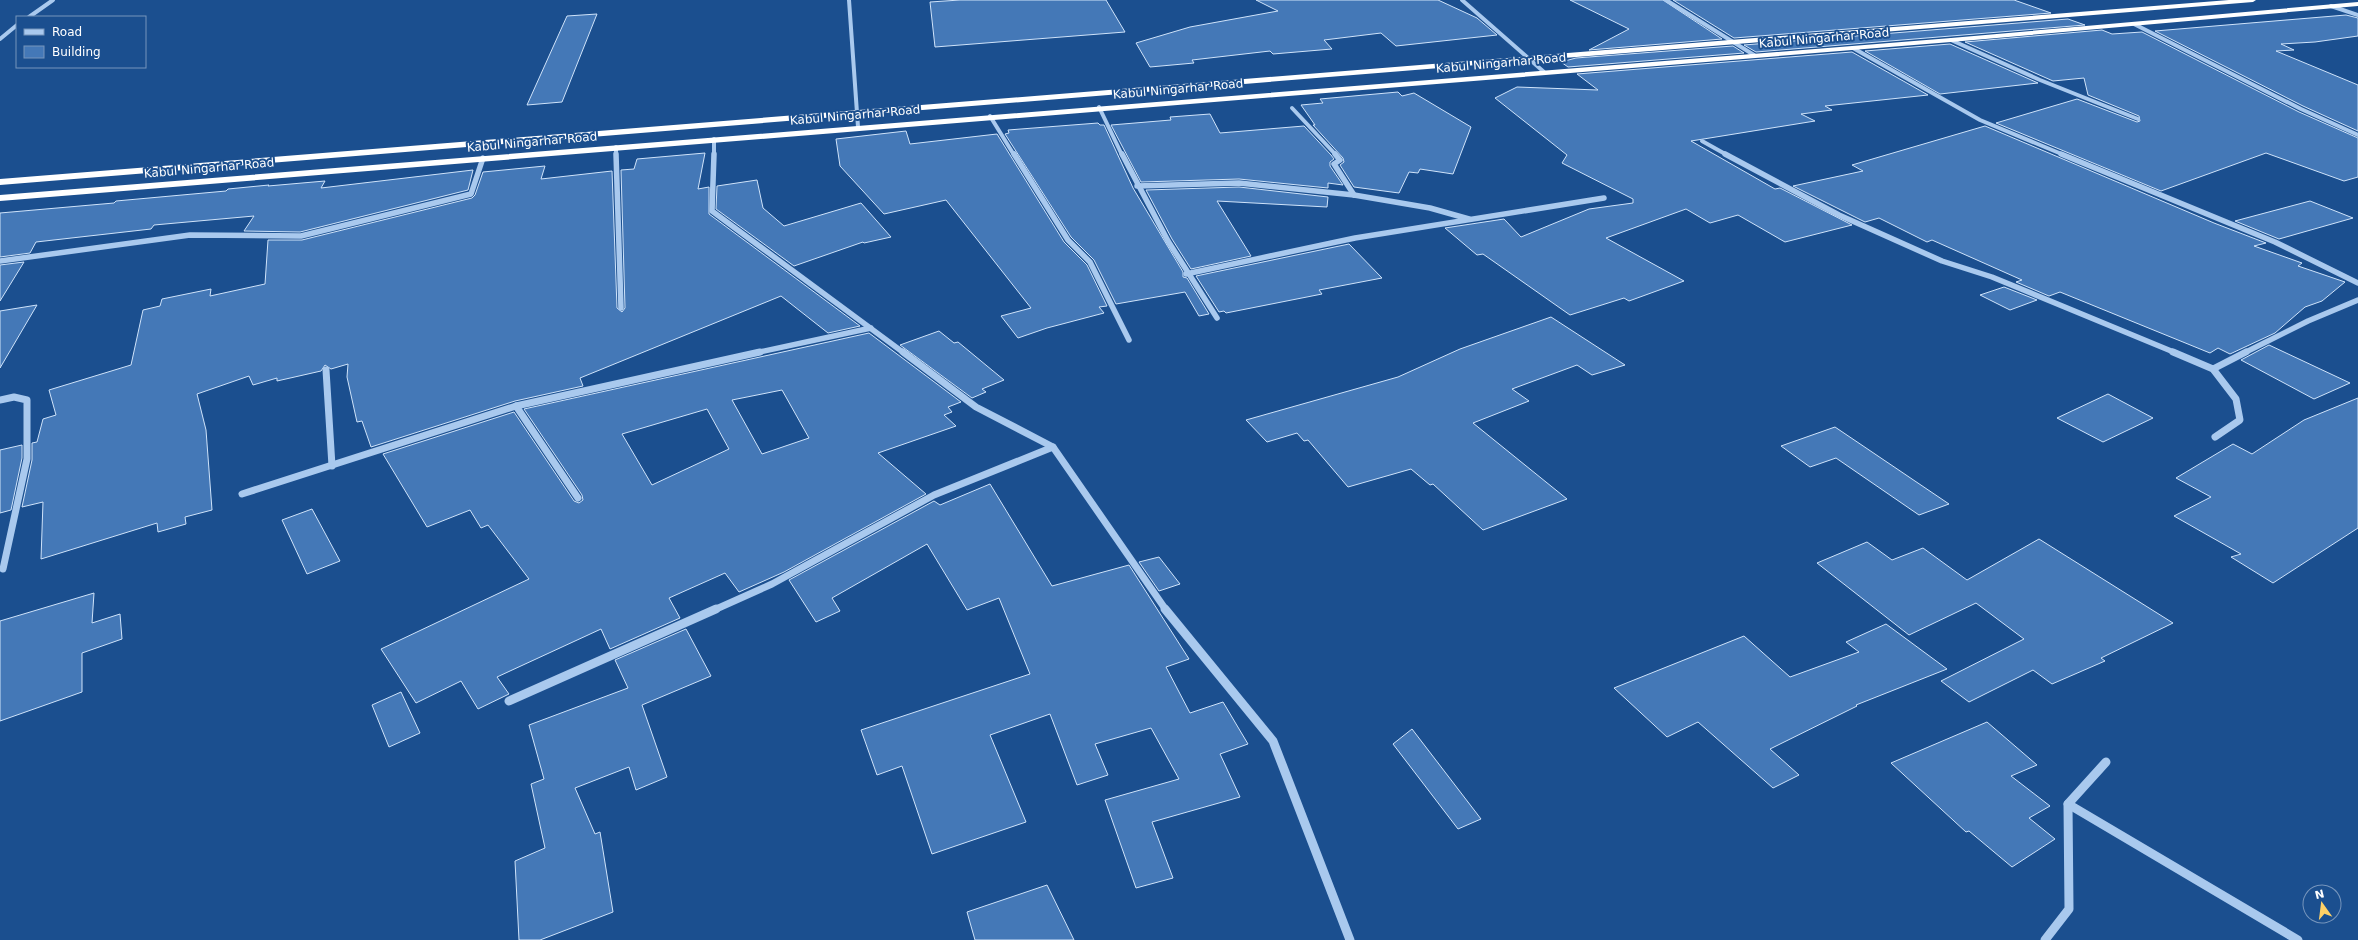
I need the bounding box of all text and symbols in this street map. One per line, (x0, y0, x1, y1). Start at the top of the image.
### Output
legend (16, 16, 146, 68)
text: Road (52, 25, 82, 39)
street label: Kabul Ningarhar Road (1758, 25, 1890, 51)
text: Building (52, 45, 101, 59)
street label: Kabul Ningarhar Road (1435, 50, 1567, 76)
street label: Kabul Ningarhar Road (1112, 76, 1244, 102)
street label: Kabul Ningarhar Road (789, 102, 921, 128)
street label: Kabul Ningarhar Road (466, 129, 598, 155)
street label: Kabul Ningarhar Road (143, 155, 275, 181)
north arrow (2302, 884, 2342, 924)
text: N (2314, 887, 2326, 902)

